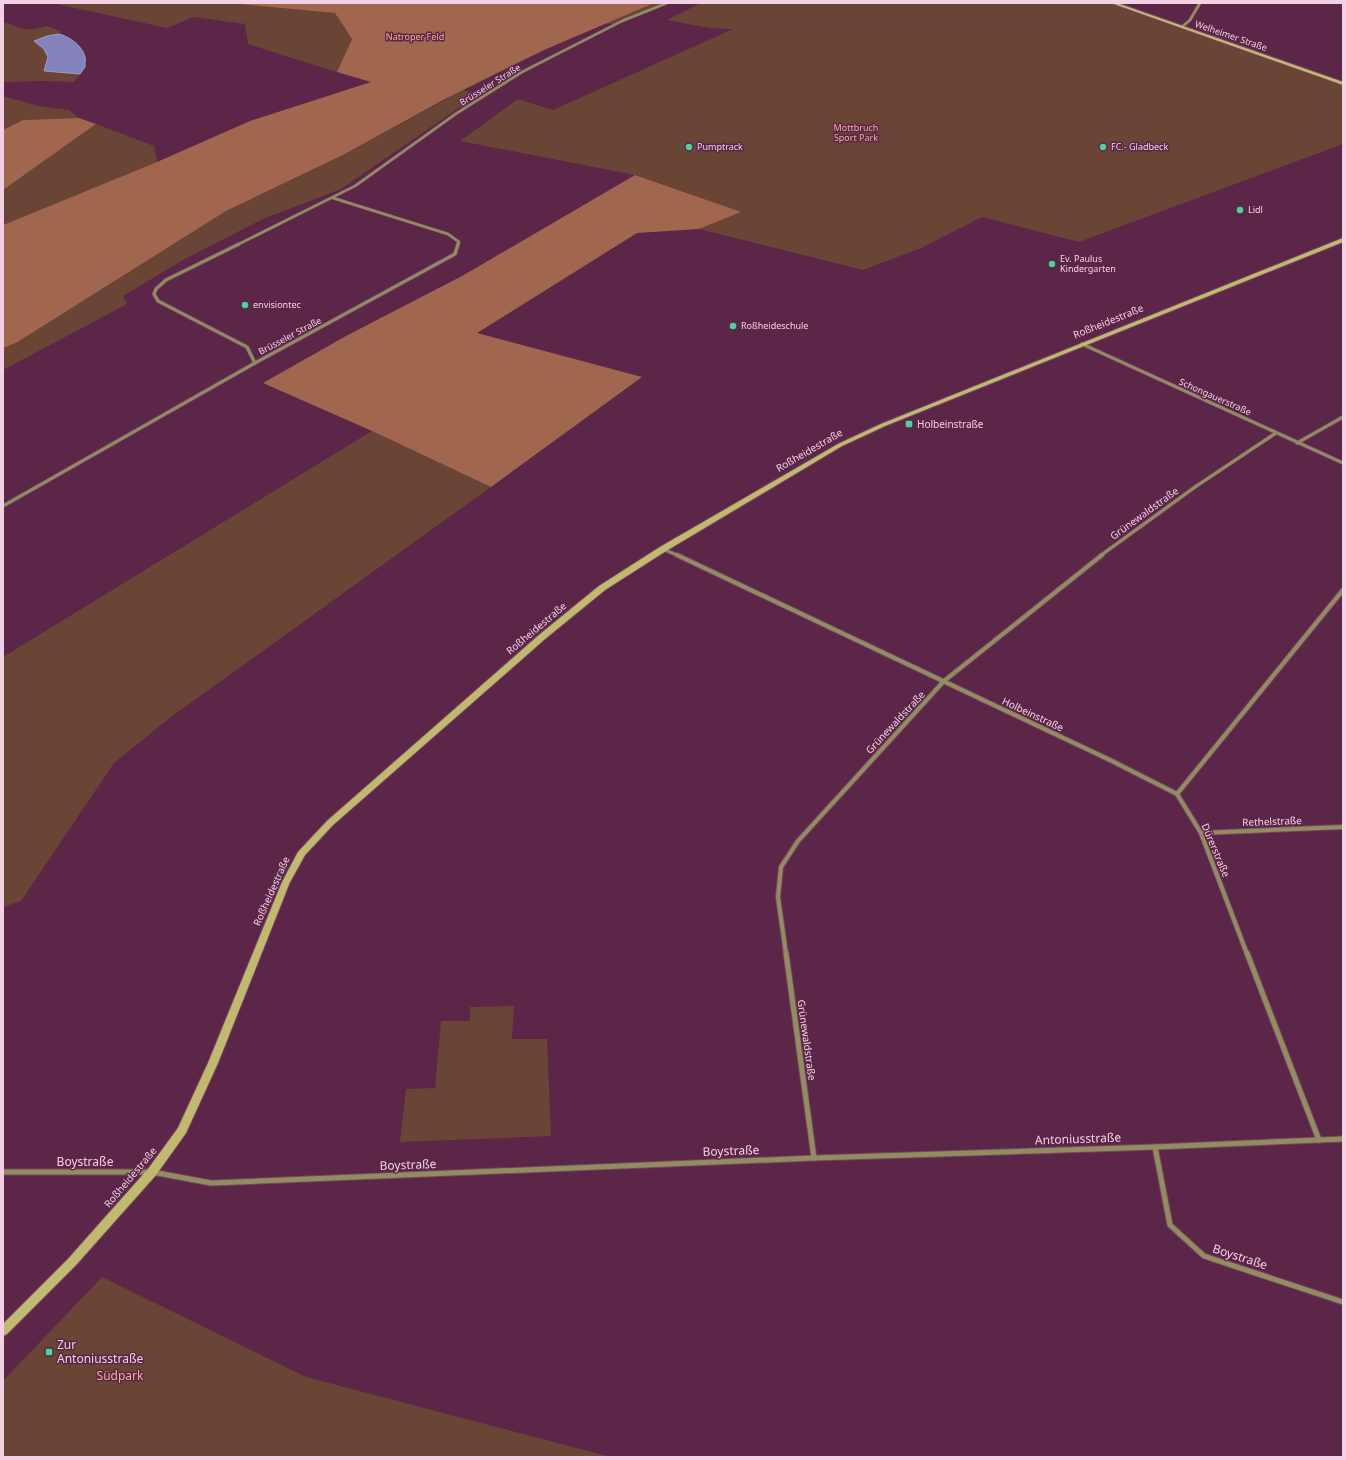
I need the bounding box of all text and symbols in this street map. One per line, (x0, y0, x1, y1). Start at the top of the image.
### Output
street label: Welheimer Straße (1193, 17, 1269, 54)
park label: Natroper Feld (386, 30, 444, 43)
street label: Brüsseler Straße (457, 61, 523, 109)
park label: Mottbruch Sport Park (834, 121, 878, 144)
place label: Pumptrack (697, 140, 743, 153)
place label: FC.- Gladbeck (1111, 140, 1168, 153)
marker: Pumptrack (684, 142, 694, 152)
marker: FC.- Gladbeck (1098, 142, 1108, 152)
place label: Lidl (1248, 203, 1263, 216)
marker: Lidl (1235, 205, 1245, 215)
place label: Ev. Paulus Kindergarten (1060, 252, 1116, 275)
marker: Ev. Paulus Kindergarten (1047, 259, 1057, 269)
place label: envisiontec (253, 298, 301, 311)
marker: envisiontec (240, 300, 250, 310)
street label: Roßheidestraße (1071, 300, 1146, 341)
street label: Brüsseler Straße (256, 313, 324, 358)
place label: Roßheideschule (741, 319, 808, 332)
marker: Roßheideschule (728, 321, 738, 331)
street label: Schongauerstraße (1177, 375, 1253, 418)
place label: Holbeinstraße (917, 417, 984, 431)
marker: Holbeinstraße (904, 419, 914, 429)
street label: Roßheidestraße (773, 425, 845, 475)
street label: Grünewaldstraße (1107, 483, 1181, 543)
street label: Roßheidestraße (503, 598, 569, 657)
street label: Grünewaldstraße (862, 687, 928, 757)
street label: Holbeinstraße (1000, 694, 1066, 735)
street label: Rethelstraße (1242, 813, 1302, 829)
street label: Dürerstraße (1198, 821, 1234, 879)
street label: Roßheidestraße (249, 854, 293, 928)
street label: Grünewaldstraße (794, 999, 820, 1082)
street label: Antoniusstraße (1035, 1128, 1122, 1148)
street label: Boystraße (702, 1141, 760, 1160)
street label: Roßheidestraße (101, 1144, 160, 1210)
street label: Boystraße (57, 1153, 114, 1170)
street label: Boystraße (379, 1155, 437, 1174)
street label: Boystraße (1211, 1240, 1270, 1273)
place label: Zur Antoniusstraße (57, 1336, 143, 1367)
marker: Zur Antoniusstraße (44, 1347, 54, 1357)
park label: Südpark (97, 1367, 144, 1384)

